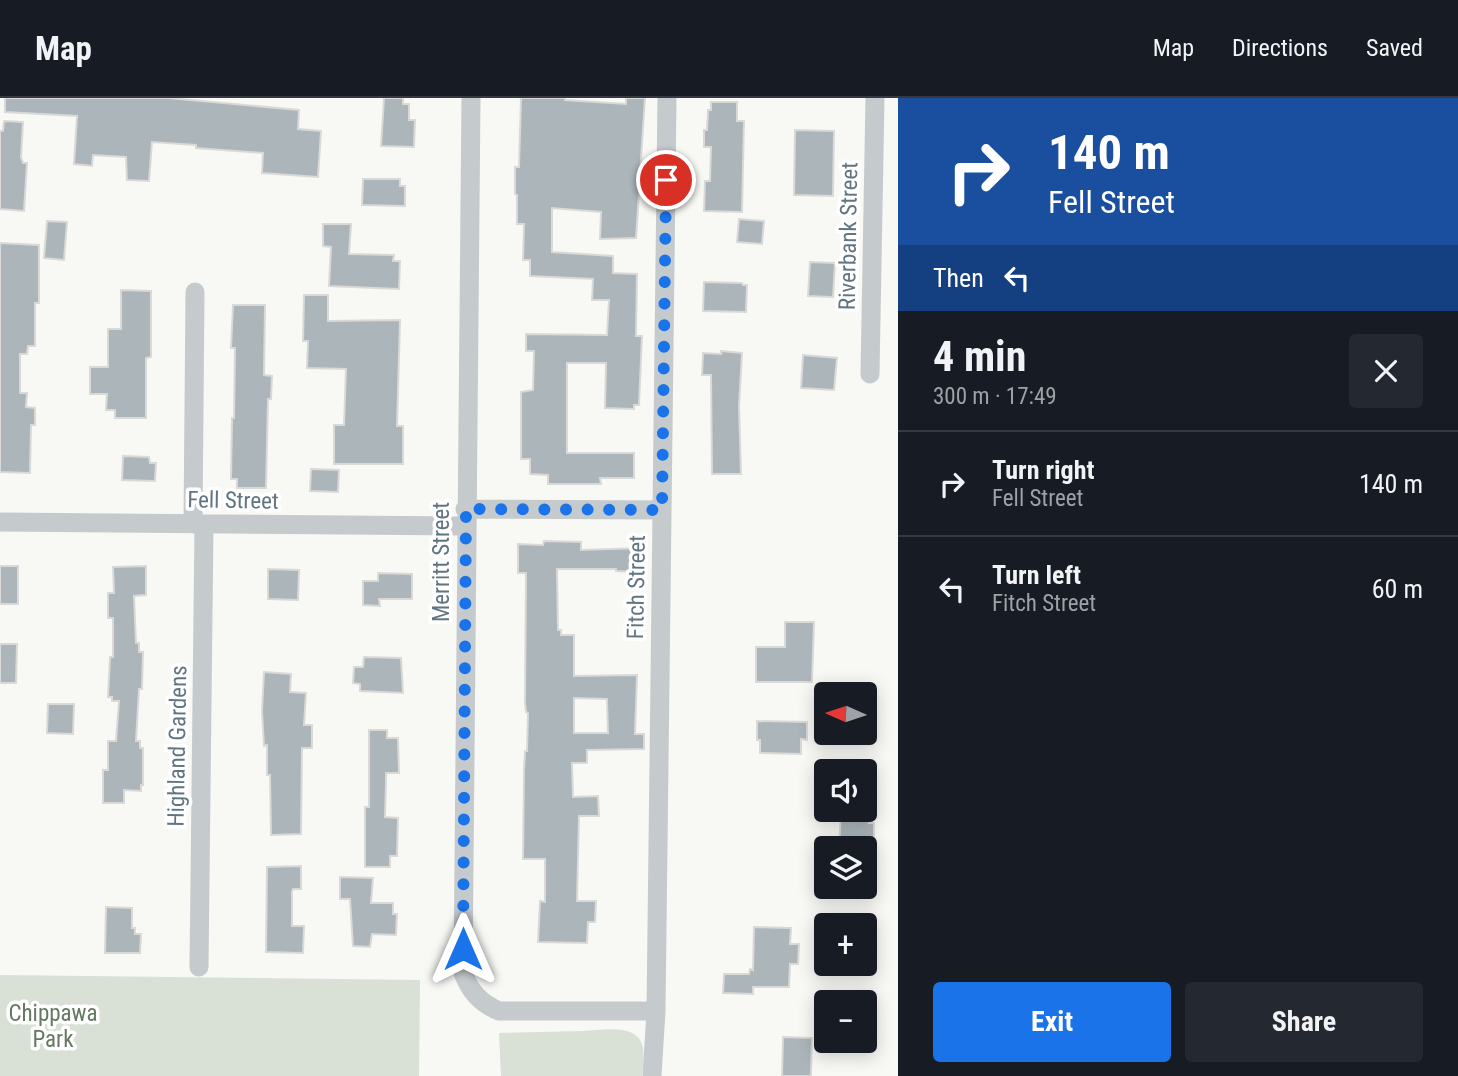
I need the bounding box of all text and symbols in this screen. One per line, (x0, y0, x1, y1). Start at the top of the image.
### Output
text: Map (35, 29, 92, 68)
text: Map (1153, 34, 1194, 62)
text: Directions (1232, 34, 1328, 62)
text: Saved (1366, 34, 1423, 62)
text: 140 m (1048, 124, 1170, 181)
icon: right (933, 126, 1024, 217)
pin (636, 150, 696, 210)
icon: arrive (647, 161, 685, 199)
street label: Riverbank Street (834, 162, 863, 310)
text: Fell Street (1048, 183, 1175, 221)
icon: left (998, 259, 1036, 297)
text: Then (933, 263, 984, 293)
text: 4 min (933, 332, 1026, 381)
button: close (1349, 334, 1423, 408)
text: 300 m · 17:49 (933, 383, 1057, 410)
text: Turn right (992, 455, 1094, 485)
icon: right (933, 465, 971, 503)
text: 140 m (1359, 469, 1423, 499)
text: Fell Street (992, 485, 1083, 512)
street label: Fell Street (187, 486, 279, 515)
street label: Merritt Street (428, 502, 455, 622)
street label: Fitch Street (622, 535, 651, 639)
text: Turn left (992, 560, 1081, 590)
icon: left (933, 570, 971, 608)
text: 60 m (1372, 574, 1423, 604)
text: Fitch Street (992, 590, 1096, 617)
street label: Highland Gardens (163, 665, 192, 827)
north arrow (814, 682, 877, 746)
map controls (814, 682, 877, 1053)
button: sound (814, 759, 877, 822)
button: layers (814, 836, 877, 899)
position arrow (426, 912, 500, 986)
button: + (814, 913, 877, 976)
button: Exit (933, 982, 1171, 1062)
button: Share (1185, 982, 1423, 1062)
button: − (814, 990, 877, 1053)
park label: Chippawa Park (8, 1000, 98, 1053)

